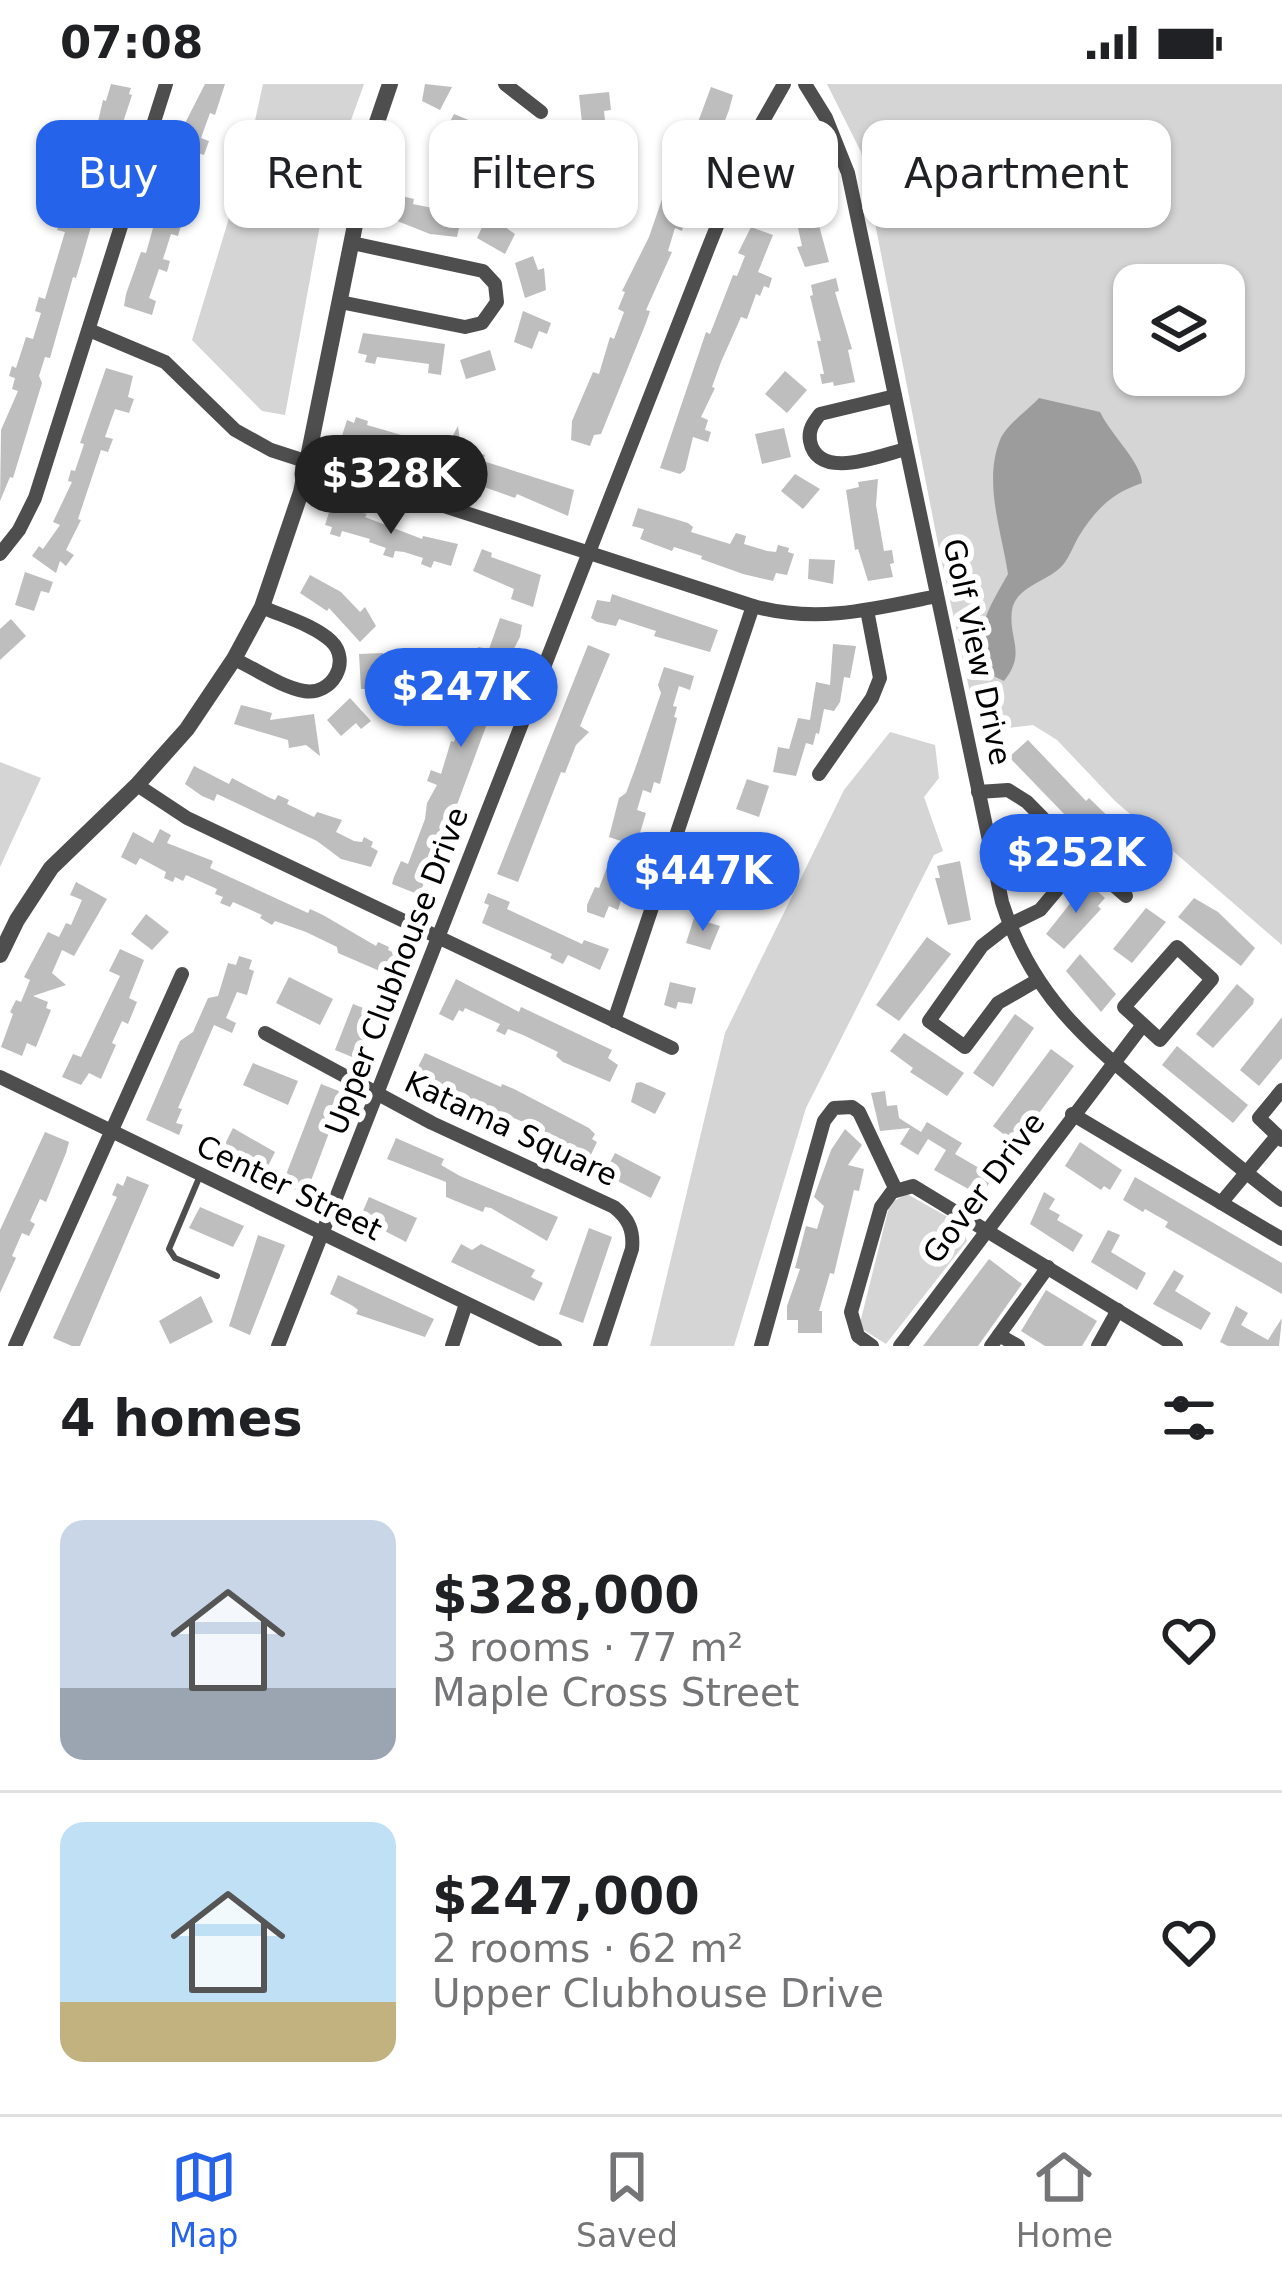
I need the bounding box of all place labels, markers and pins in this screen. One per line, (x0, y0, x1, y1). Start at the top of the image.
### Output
pin: $328K (307, 435, 475, 537)
pin: $247K (377, 648, 545, 750)
pin: $252K (992, 814, 1160, 916)
pin: $447K (619, 832, 787, 934)

